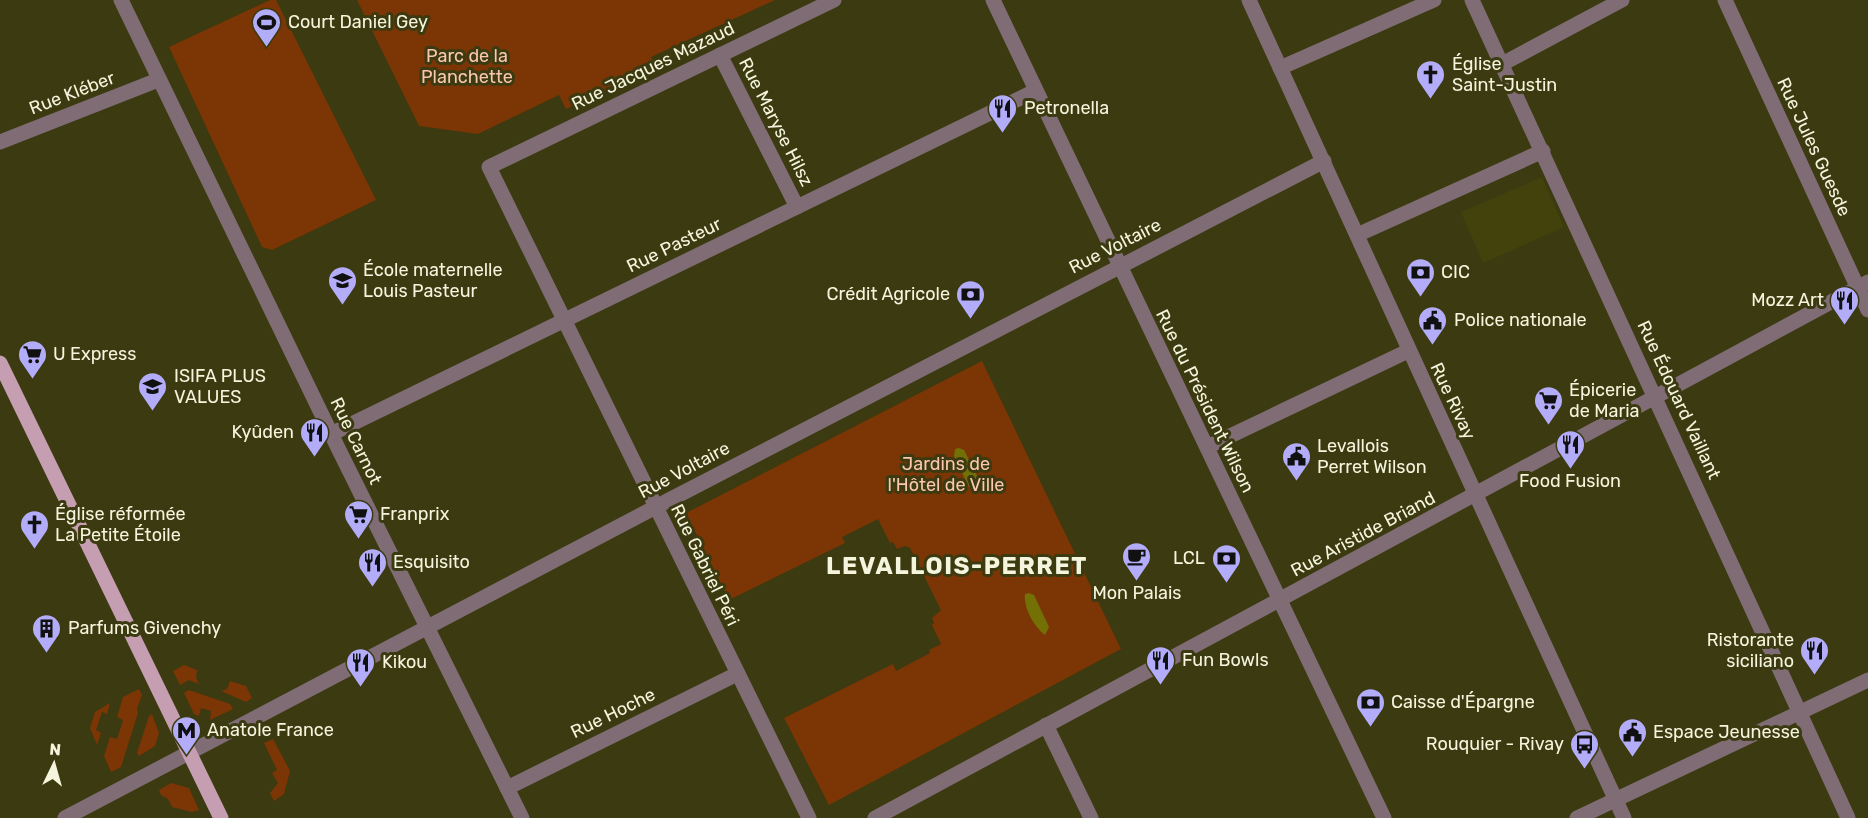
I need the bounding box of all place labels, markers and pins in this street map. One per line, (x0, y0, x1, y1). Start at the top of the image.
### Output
sports icon: Court Daniel Gey (251, 6, 283, 48)
place label: Court Daniel Gey (288, 11, 428, 33)
place label: Église Saint-Justin (1452, 53, 1557, 96)
church icon: Église Saint-Justin (1415, 58, 1447, 100)
restaurant icon: Petronella (987, 92, 1019, 134)
place label: Petronella (1024, 97, 1109, 119)
bank icon: CIC (1404, 256, 1436, 298)
place label: École maternelle Louis Pasteur (363, 259, 503, 302)
place label: CIC (1441, 261, 1470, 283)
school or university icon: École maternelle Louis Pasteur (326, 264, 358, 306)
bank icon: Crédit Agricole (955, 278, 987, 320)
place label: Crédit Agricole (827, 283, 950, 305)
restaurant icon: Mozz Art (1829, 284, 1861, 326)
place label: Mozz Art (1751, 289, 1824, 311)
public building icon: Police nationale (1417, 304, 1449, 346)
place label: Police nationale (1454, 309, 1587, 331)
supermarket icon: U Express (16, 338, 48, 380)
place label: U Express (53, 343, 136, 365)
place label: ISIFA PLUS VALUES (174, 365, 266, 408)
school or university icon: ISIFA PLUS VALUES (137, 370, 169, 412)
place label: Épicerie de Maria (1569, 379, 1640, 422)
supermarket icon: Épicerie de Maria (1532, 384, 1564, 426)
restaurant icon: Kyûden (299, 416, 331, 458)
place label: Kyûden (232, 421, 294, 443)
restaurant icon: Food Fusion (1554, 428, 1586, 470)
place label: Levallois Perret Wilson (1317, 435, 1427, 478)
public building icon: Levallois Perret Wilson (1280, 440, 1312, 482)
place label: Food Fusion (1519, 470, 1621, 492)
supermarket icon: Franprix (343, 498, 375, 540)
place label: Église réformée La Petite Étoile (55, 503, 186, 546)
place label: Franprix (380, 503, 450, 525)
church icon: Église réformée La Petite Étoile (18, 508, 50, 550)
cafe icon: Mon Palais (1121, 540, 1153, 582)
bank icon: LCL (1210, 542, 1242, 584)
restaurant icon: Esquisito (356, 546, 388, 588)
place label: LCL (1173, 547, 1205, 569)
place label: Esquisito (393, 551, 470, 573)
place label: Mon Palais (1092, 582, 1182, 604)
building icon: Parfums Givenchy (31, 612, 63, 654)
place label: Parfums Givenchy (68, 617, 221, 639)
place label: Ristorante siciliano (1707, 629, 1794, 672)
restaurant icon: Ristorante siciliano (1799, 634, 1831, 676)
restaurant icon: Fun Bowls (1145, 644, 1177, 686)
restaurant icon: Kikou (345, 646, 377, 688)
place label: Fun Bowls (1182, 649, 1269, 671)
place label: Kikou (382, 651, 427, 673)
bank icon: Caisse d'Épargne (1354, 686, 1386, 728)
place label: Caisse d'Épargne (1391, 691, 1535, 713)
metro station icon: Anatole France (170, 714, 202, 756)
public building icon: Espace Jeunesse (1616, 716, 1648, 758)
place label: Anatole France (207, 719, 334, 741)
place label: Espace Jeunesse (1653, 721, 1800, 743)
bus stop icon: Rouquier - Rivay (1569, 728, 1601, 770)
place label: Rouquier - Rivay (1426, 733, 1564, 755)

